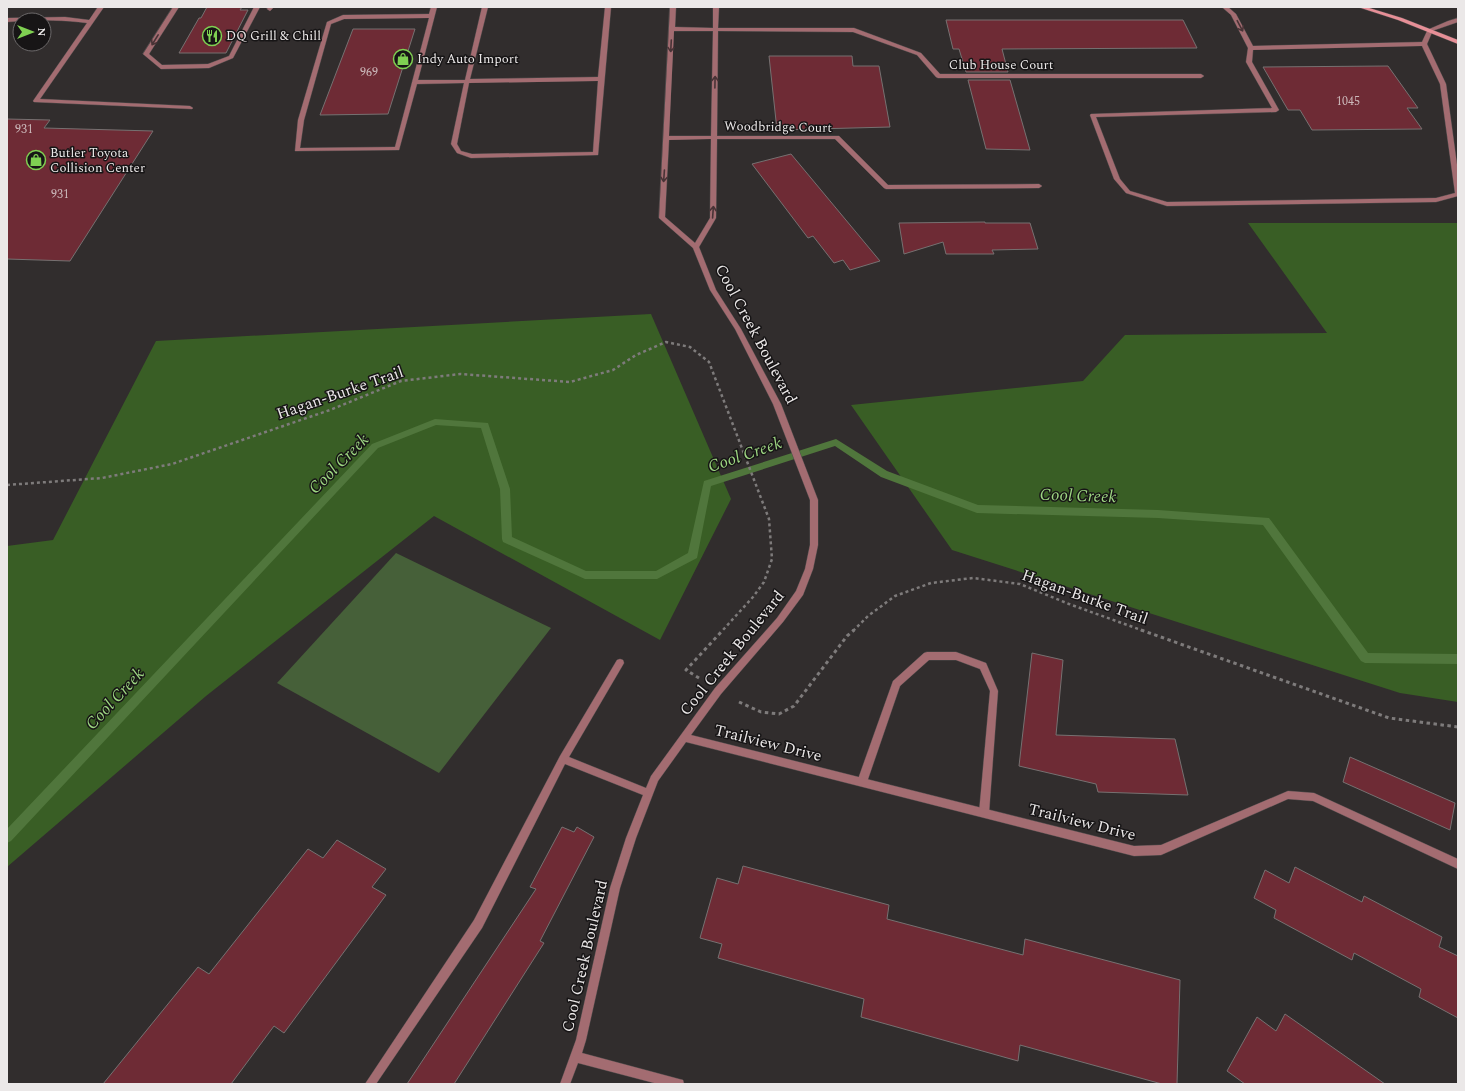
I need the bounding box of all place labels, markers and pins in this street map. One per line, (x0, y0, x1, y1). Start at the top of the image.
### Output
restaurant icon: DQ Grill & Chill (201, 25, 223, 47)
place label: DQ Grill & Chill (226, 26, 321, 46)
shop icon: Indy Auto Import (392, 48, 414, 70)
place label: Indy Auto Import (417, 49, 519, 69)
place label: Butler Toyota Collision Center (50, 143, 145, 178)
shop icon: Butler Toyota Collision Center (25, 149, 47, 171)

